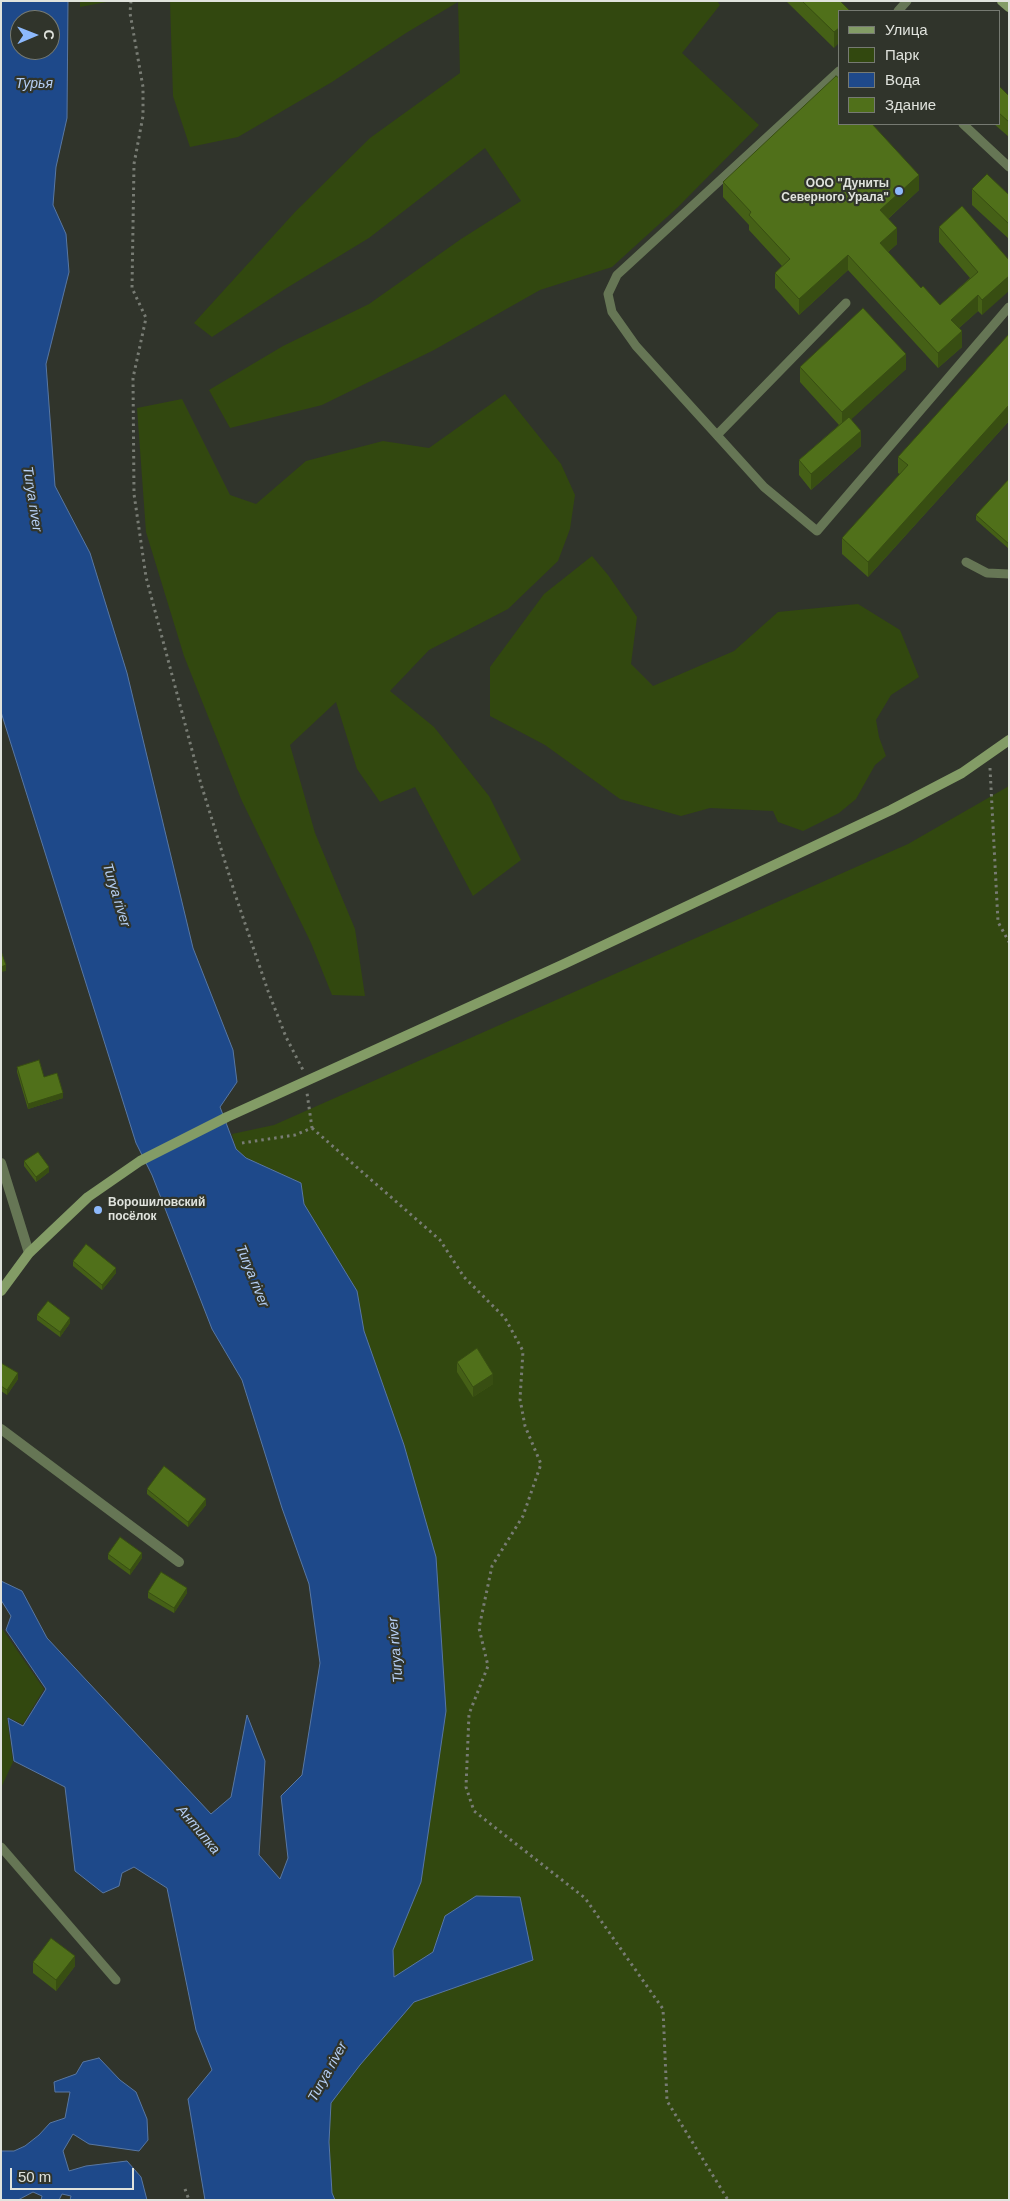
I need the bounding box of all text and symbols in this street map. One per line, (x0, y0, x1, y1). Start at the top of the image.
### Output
north arrow (10, 10, 60, 60)
legend (838, 10, 1000, 125)
text: Улица (885, 21, 928, 38)
text: С (41, 30, 57, 40)
text: Парк (885, 46, 919, 63)
text: Вода (885, 71, 920, 88)
water label: Турья (15, 76, 53, 92)
text: Здание (885, 96, 936, 113)
place label: ООО "Дуниты Северного Урала" (781, 177, 889, 205)
marker: ООО "Дуниты Северного Урала" (893, 185, 905, 197)
water label: Turya river (19, 465, 45, 533)
water label: Turya river (98, 861, 134, 929)
place label: Ворошиловский посёлок (108, 1196, 205, 1224)
marker: Ворошиловский посёлок (92, 1204, 104, 1216)
water label: Turya river (232, 1242, 272, 1310)
water label: Turya river (385, 1616, 407, 1684)
water label: Антипка (173, 1802, 223, 1858)
water label: Turya river (305, 2039, 351, 2105)
scale bar (12, 2158, 136, 2190)
text: 50 m (18, 2168, 51, 2185)

